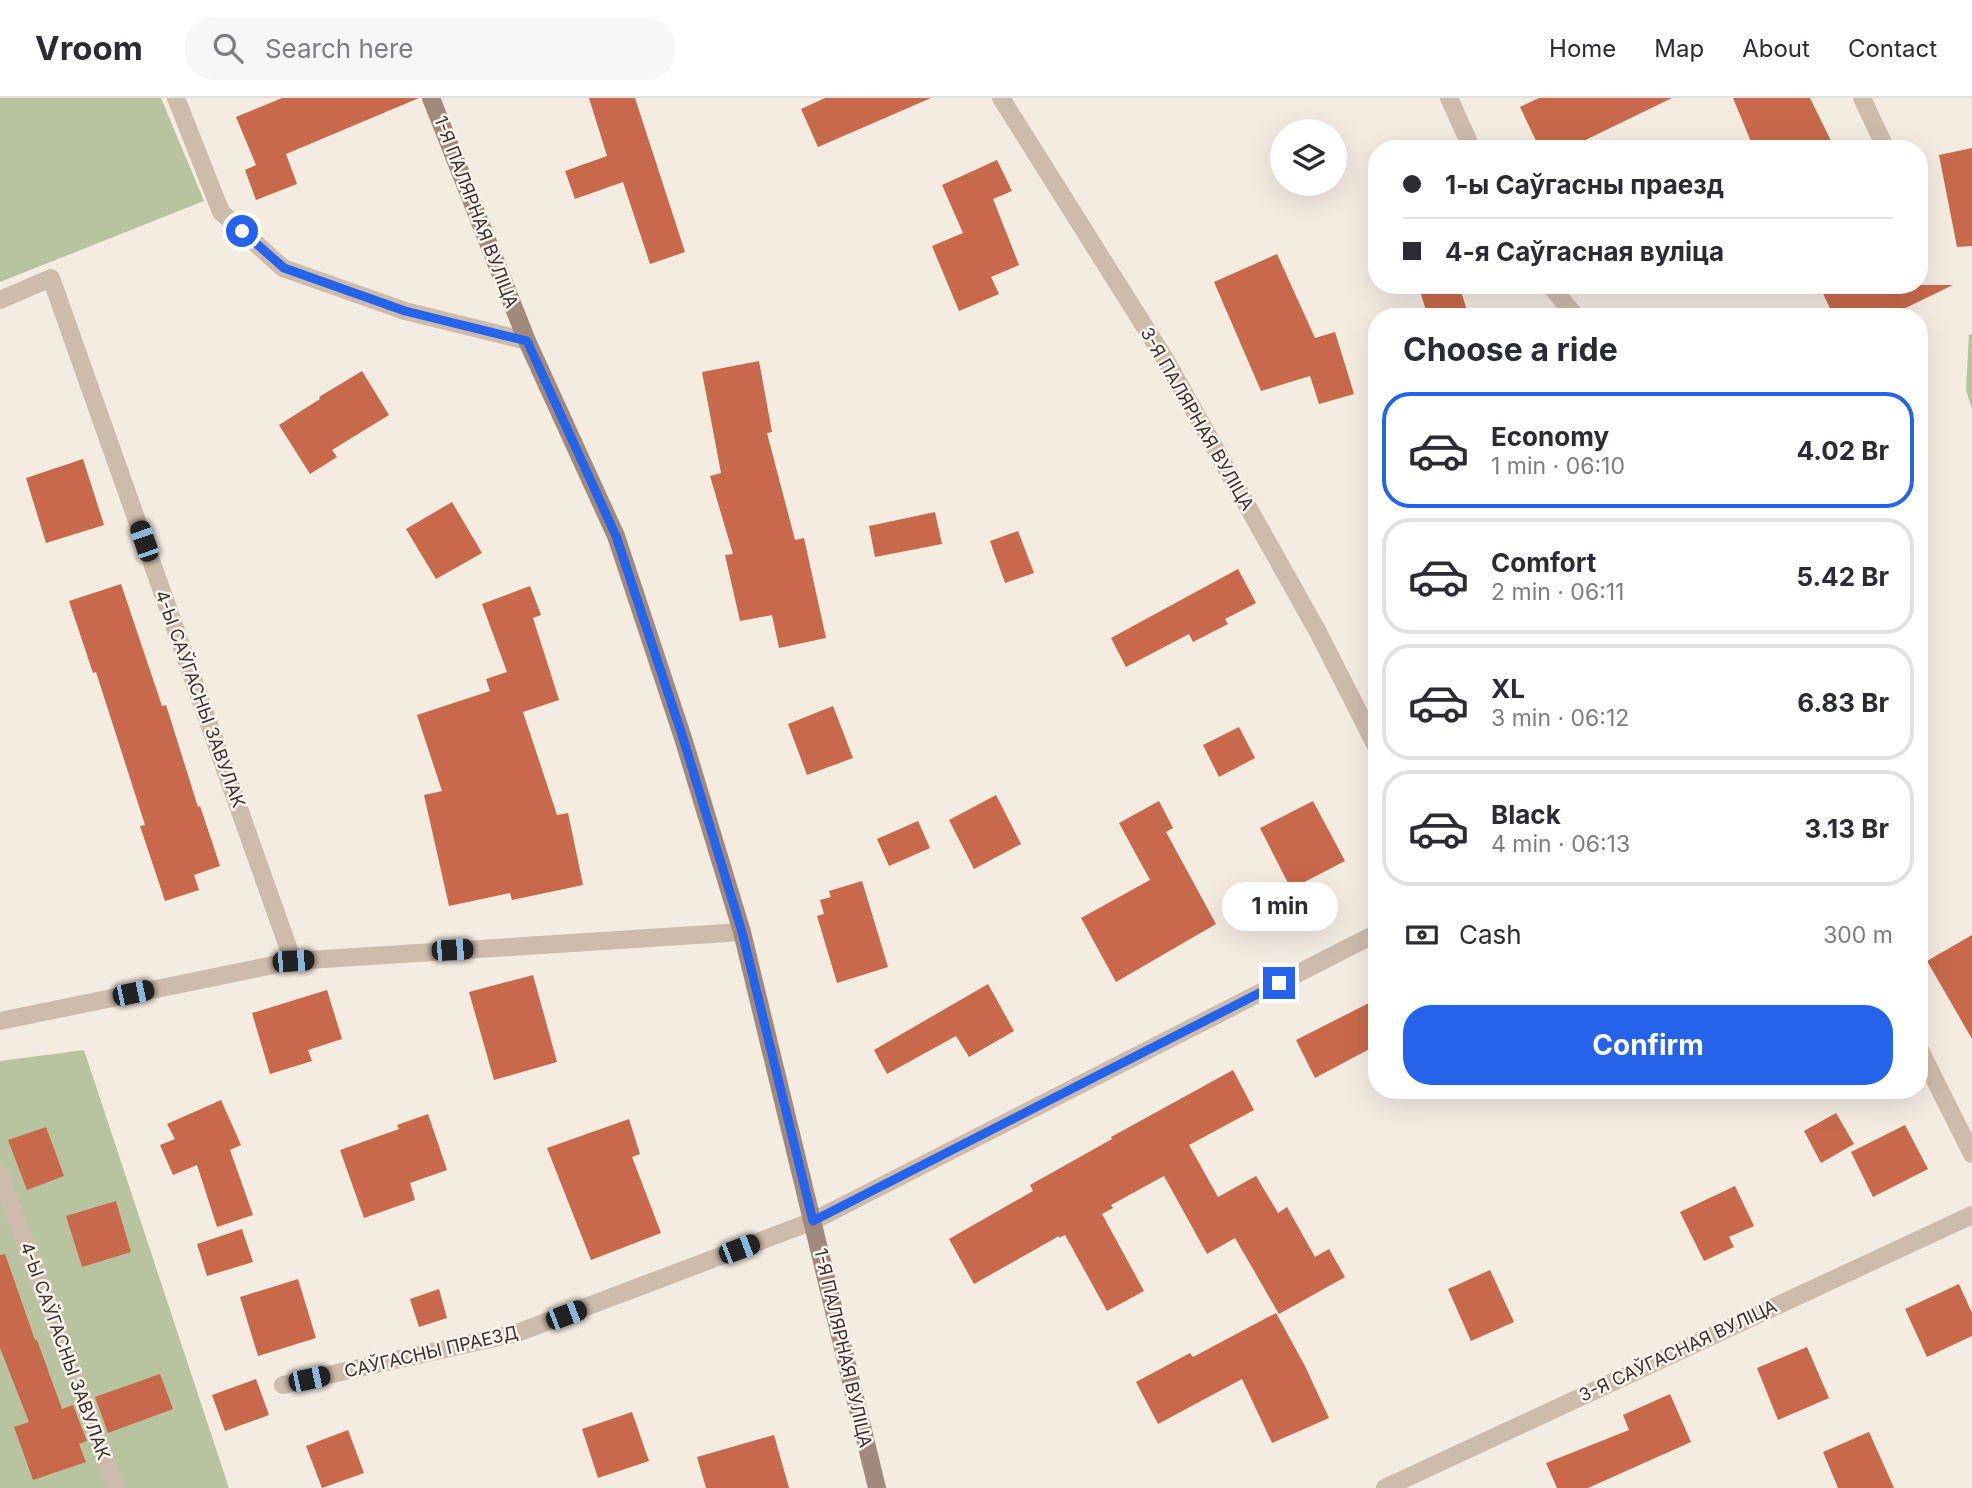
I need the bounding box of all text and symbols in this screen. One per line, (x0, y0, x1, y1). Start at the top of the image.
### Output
search box (185, 17, 675, 80)
text: Vroom (35, 28, 143, 68)
icon: search (209, 29, 247, 67)
text: Search here (265, 33, 414, 64)
text: Home (1549, 34, 1616, 63)
text: Map (1654, 34, 1704, 63)
text: About (1742, 34, 1810, 63)
text: Contact (1848, 34, 1937, 63)
street label: 1-Я ПАЛЯРНАЯ ВУЛІЦА (430, 113, 523, 311)
map controls (1270, 119, 1347, 196)
button: layers (1270, 119, 1347, 196)
text: 1-ы Саўгасны праезд (1445, 169, 1724, 200)
route start (226, 215, 258, 247)
text: 4-я Саўгасная вуліца (1445, 236, 1724, 267)
street label: 3-Я ПАЛЯРНАЯ ВУЛІЦА (1136, 324, 1258, 514)
text: Choose a ride (1403, 330, 1618, 369)
icon: car (1407, 419, 1470, 482)
text: Economy (1491, 421, 1609, 452)
text: 4.02 Br (1797, 435, 1889, 466)
text: 1 min · 06:10 (1491, 452, 1625, 480)
car (128, 518, 161, 564)
icon: car (1407, 545, 1470, 608)
text: Comfort (1491, 547, 1596, 578)
text: 5.42 Br (1796, 561, 1889, 592)
text: 2 min · 06:11 (1491, 578, 1624, 606)
street label: 4-Ы САЎГАСНЫ ЗАВУЛАК (151, 587, 251, 811)
icon: car (1407, 671, 1470, 734)
text: XL (1491, 673, 1525, 704)
text: 6.83 Br (1797, 687, 1889, 718)
text: 3 min · 06:12 (1491, 704, 1629, 732)
icon: car (1407, 797, 1470, 860)
text: Black (1491, 799, 1561, 830)
text: 3.13 Br (1804, 813, 1889, 844)
text: 4 min · 06:13 (1491, 830, 1630, 858)
callout: 1 min (1221, 882, 1337, 930)
text: 1 min (1252, 892, 1308, 920)
icon: cash (1403, 916, 1441, 954)
text: Cash (1459, 919, 1522, 950)
text: 300 m (1823, 921, 1893, 949)
car (431, 938, 474, 962)
car (272, 949, 315, 973)
route end (1263, 967, 1295, 999)
car (111, 978, 156, 1008)
button: Confirm (1403, 1005, 1893, 1085)
car (716, 1232, 763, 1266)
street label: 4-Ы САЎГАСНЫ ЗАВУЛАК (16, 1239, 116, 1463)
street label: 1-Я ПАЛЯРНАЯ ВУЛІЦА (810, 1246, 877, 1450)
street label: 3-Я САЎГАСНАЯ ВУЛІЦА (1575, 1295, 1780, 1406)
car (543, 1298, 590, 1332)
street label: САЎГАСНЫ ПРАЕЗД (342, 1320, 520, 1382)
car (287, 1364, 332, 1394)

